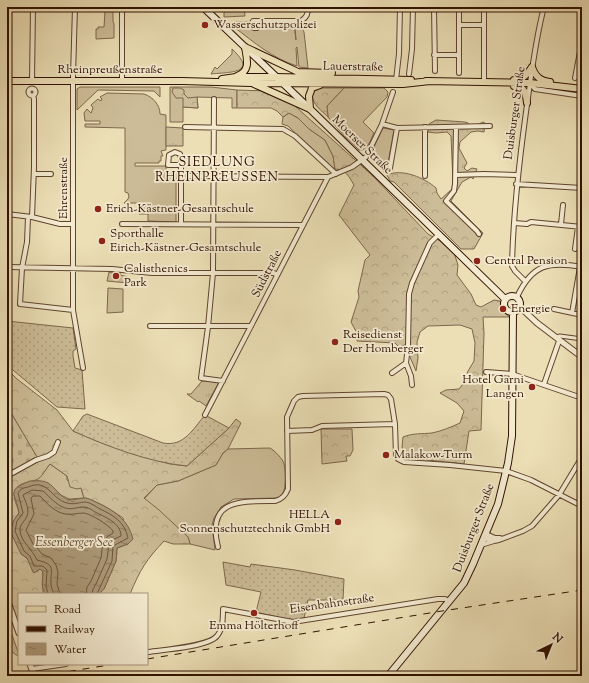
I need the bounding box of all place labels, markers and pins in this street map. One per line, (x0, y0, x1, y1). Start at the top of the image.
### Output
place label: Wasserschutzpolizei (213, 16, 317, 34)
marker: Wasserschutzpolizei (200, 20, 210, 30)
place label: Erich-Kästner-Gesamtschule (106, 200, 254, 218)
marker: Erich-Kästner-Gesamtschule (93, 204, 103, 214)
place label: Sporthalle Eirich-Kästner-Gesamtschule (110, 225, 262, 257)
marker: Sporthalle Eirich-Kästner-Gesamtschule (97, 236, 107, 246)
place label: Central Pension (485, 252, 568, 270)
marker: Central Pension (472, 256, 482, 266)
place label: Calisthenics Park (124, 260, 188, 292)
marker: Calisthenics Park (111, 271, 121, 281)
place label: Energie (511, 300, 551, 318)
marker: Energie (498, 304, 508, 314)
place label: Reisedienst Der Homberger (343, 326, 424, 358)
marker: Reisedienst Der Homberger (330, 337, 340, 347)
place label: Hotel Garni Langen (462, 371, 525, 403)
marker: Hotel Garni Langen (527, 382, 537, 392)
place label: Malakow-Turm (394, 446, 472, 464)
marker: Malakow-Turm (381, 450, 391, 460)
place label: HELLA Sonnenschutztechnik GmbH (180, 506, 330, 538)
marker: HELLA Sonnenschutztechnik GmbH (333, 517, 343, 527)
marker: Emma Hölterhoff (249, 608, 259, 618)
place label: Emma Hölterhoff (209, 617, 299, 635)

